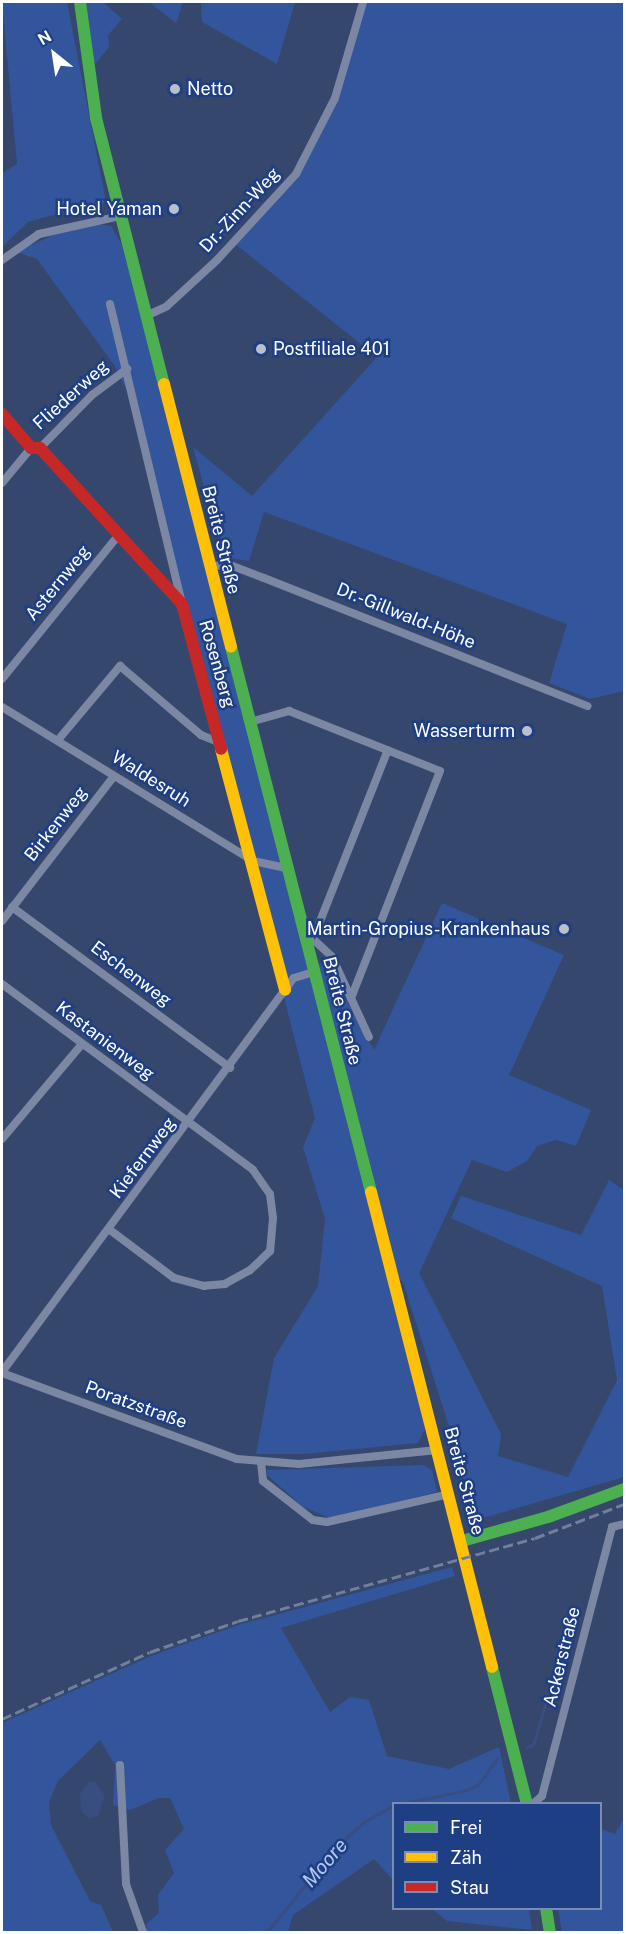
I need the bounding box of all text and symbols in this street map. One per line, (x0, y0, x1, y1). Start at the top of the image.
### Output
north arrow (24, 24, 84, 84)
text: N (35, 27, 55, 49)
place label: Netto (187, 78, 233, 100)
marker: Netto (168, 82, 182, 96)
street label: Dr.-Zinn-Weg (195, 163, 285, 257)
place label: Hotel Yaman (56, 198, 162, 220)
marker: Hotel Yaman (167, 202, 181, 216)
place label: Postfiliale 401 (273, 338, 390, 360)
marker: Postfiliale 401 (254, 342, 268, 356)
street label: Fliederweg (29, 355, 113, 435)
street label: Breite Straße (197, 483, 245, 597)
street label: Asternweg (21, 541, 95, 625)
street label: Dr.-Gillwald-Höhe (333, 578, 479, 654)
street label: Rosenberg (194, 617, 240, 711)
place label: Wasserturm (414, 720, 515, 742)
marker: Wasserturm (520, 724, 534, 738)
street label: Waldesruh (107, 746, 195, 812)
street label: Birkenweg (20, 782, 92, 866)
place label: Martin-Gropius-Krankenhaus (307, 918, 550, 940)
marker: Martin-Gropius-Krankenhaus (555, 920, 573, 938)
street label: Eschenweg (86, 937, 176, 1011)
street label: Breite Straße (318, 954, 366, 1068)
street label: Kastanienweg (51, 997, 159, 1085)
street label: Kiefernweg (105, 1113, 181, 1203)
street label: Poratzstraße (82, 1377, 190, 1433)
street label: Breite Straße (439, 1425, 489, 1537)
street label: Ackerstraße (539, 1605, 585, 1709)
legend (392, 1802, 602, 1910)
text: Frei (450, 1817, 482, 1838)
water label: Moore (297, 1834, 353, 1892)
text: Zäh (450, 1847, 482, 1868)
text: Stau (450, 1877, 489, 1898)

